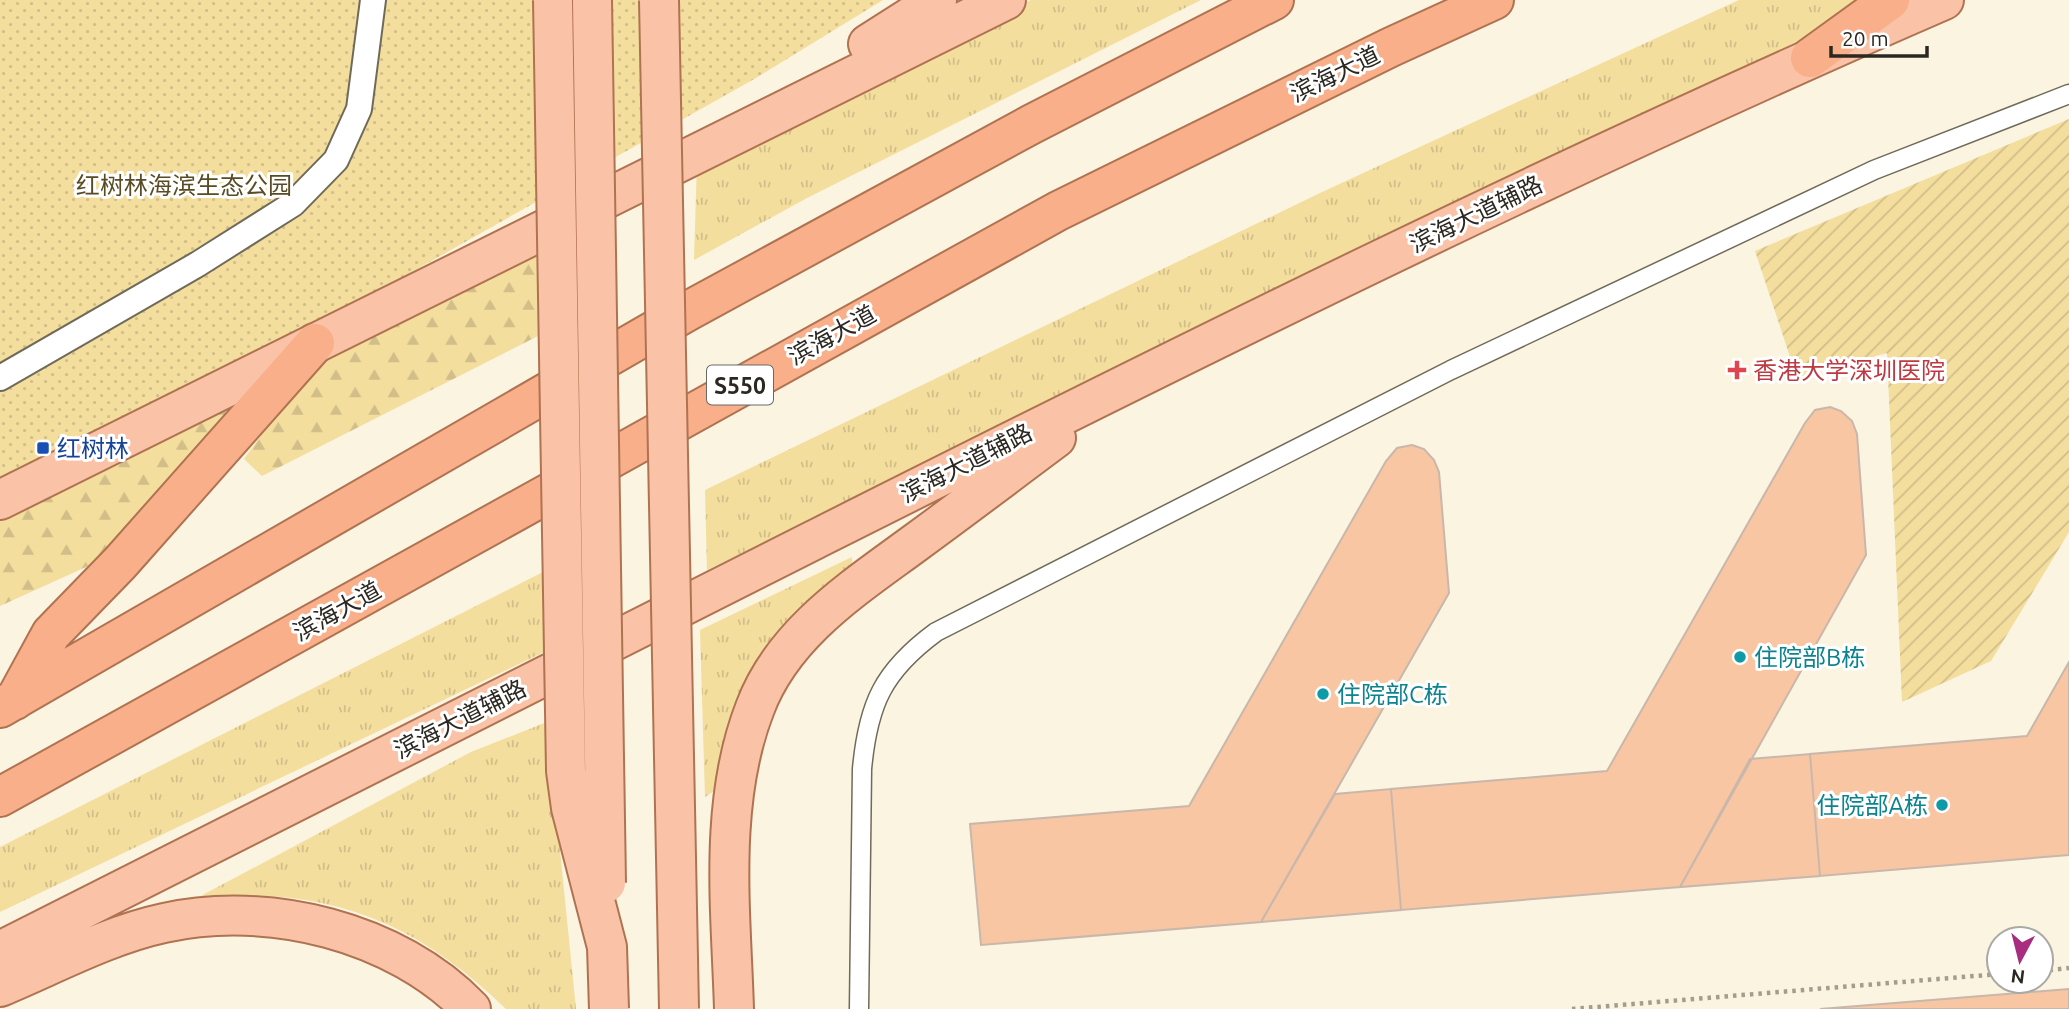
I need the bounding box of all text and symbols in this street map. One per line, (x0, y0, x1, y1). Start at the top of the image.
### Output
scale bar (1831, 14, 1927, 58)
text: 20 m (1842, 26, 1889, 50)
street label: 滨海大道 (1286, 41, 1384, 107)
street label: 滨海大道辅路 (1405, 170, 1547, 258)
park label: 红树林海滨生态公园 (76, 172, 292, 199)
street label: 滨海大道 (783, 300, 881, 370)
place label: 香港大学深圳医院 (1753, 357, 1945, 384)
marker: 香港大学深圳医院 (1727, 360, 1747, 380)
road number: S550 (707, 366, 773, 404)
street label: 滨海大道辅路 (896, 418, 1036, 508)
place label: 红树林 (57, 435, 129, 462)
marker: 红树林 (35, 440, 51, 456)
street label: 滨海大道 (288, 576, 386, 646)
place label: 住院部B栋 (1754, 644, 1865, 671)
marker: 住院部B栋 (1732, 649, 1748, 665)
street label: 滨海大道辅路 (390, 674, 530, 764)
place label: 住院部C栋 (1337, 681, 1448, 708)
marker: 住院部C栋 (1315, 686, 1331, 702)
place label: 住院部A栋 (1816, 792, 1928, 819)
marker: 住院部A栋 (1934, 797, 1950, 813)
north arrow (1985, 925, 2055, 995)
text: N (2010, 965, 2026, 989)

